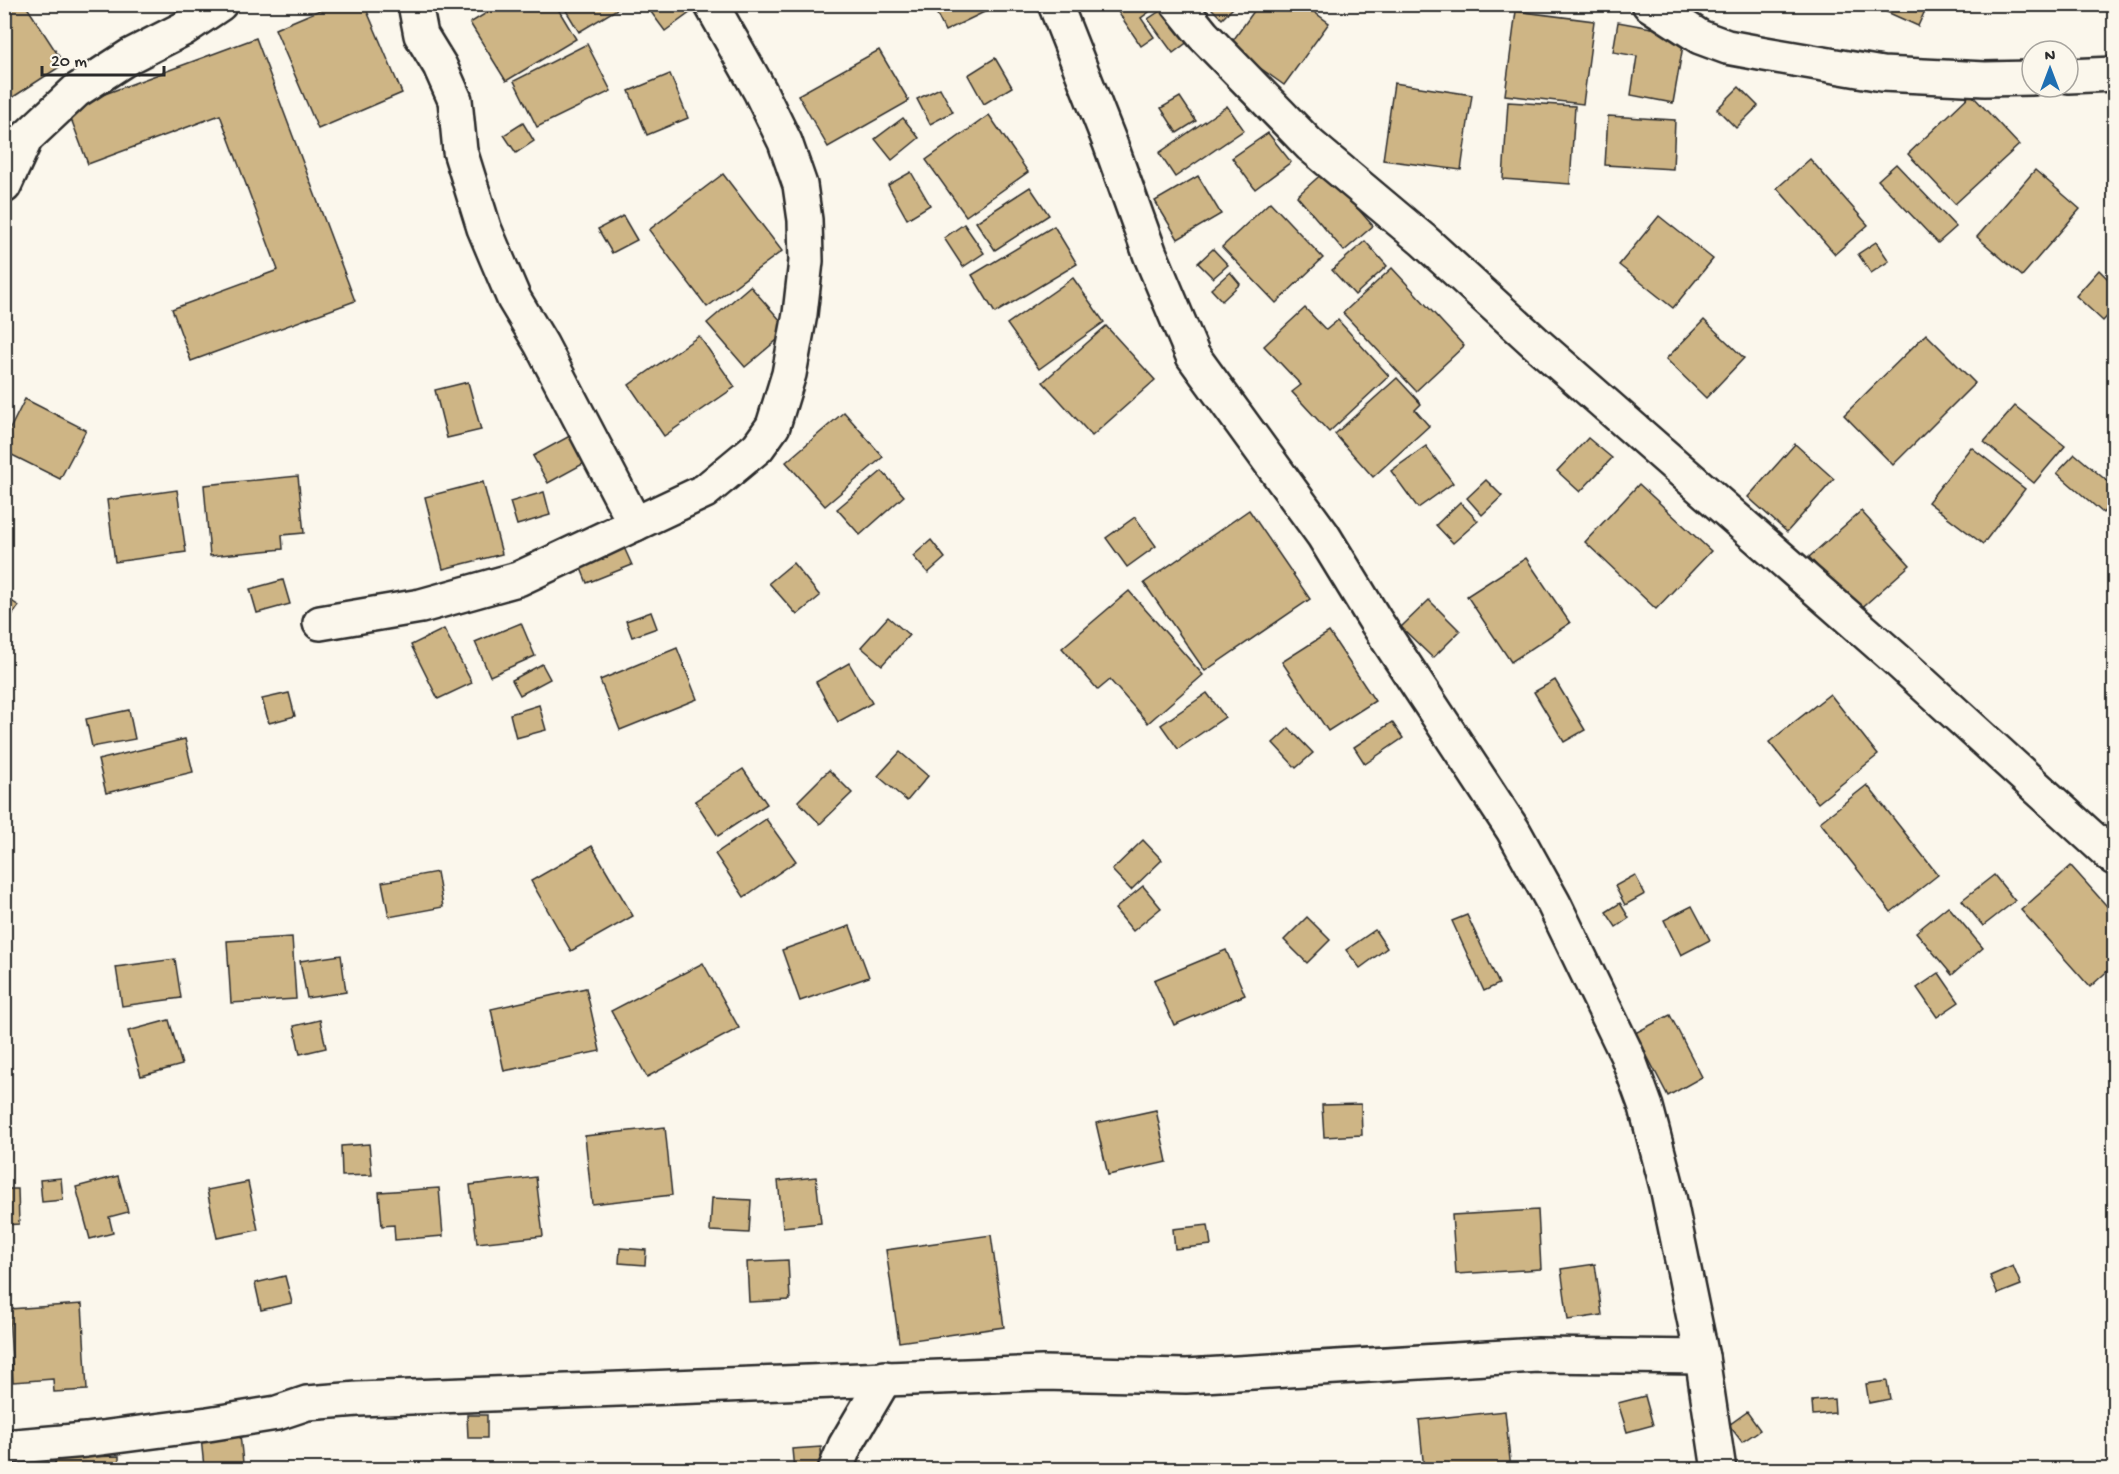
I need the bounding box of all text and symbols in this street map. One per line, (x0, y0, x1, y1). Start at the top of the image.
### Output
scale bar (42, 39, 164, 77)
north arrow (2020, 39, 2080, 99)
text: N (2045, 48, 2056, 67)
text: 20 m (51, 52, 87, 73)

